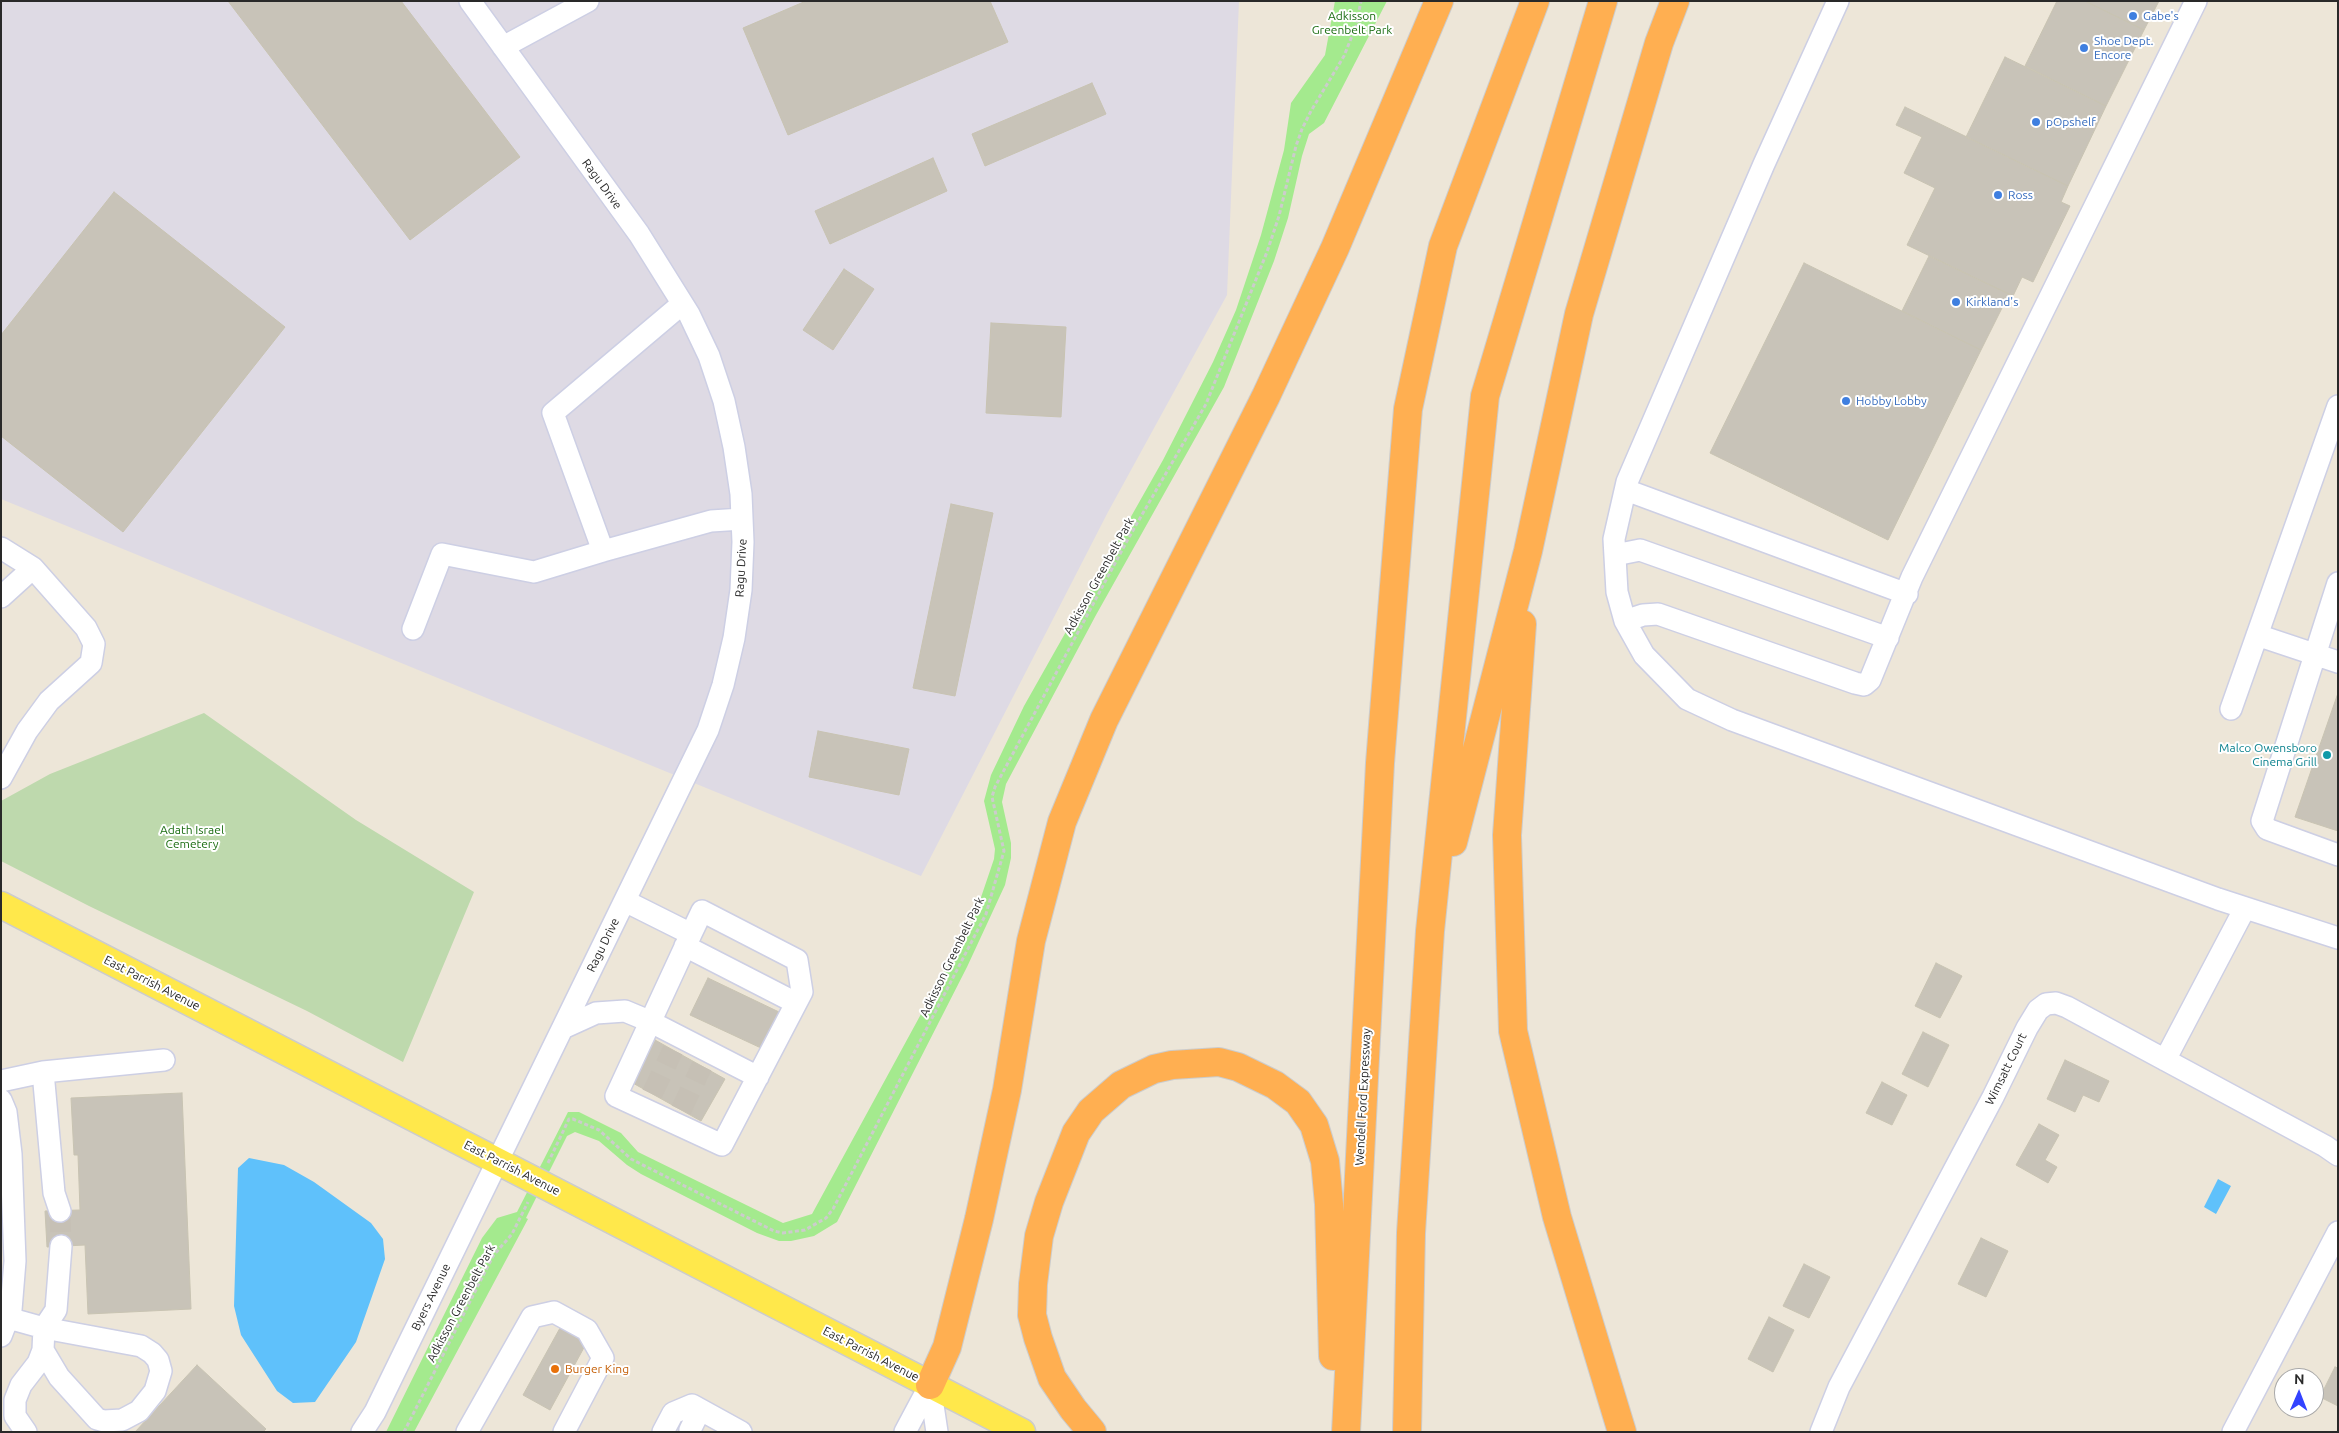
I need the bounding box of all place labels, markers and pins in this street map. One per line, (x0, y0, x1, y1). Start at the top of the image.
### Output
place label: Gabe's (2143, 9, 2179, 23)
marker: Gabe's (2127, 10, 2139, 22)
place label: Shoe Dept. Encore (2094, 34, 2153, 62)
marker: Shoe Dept. Encore (2078, 42, 2090, 54)
place label: pOpshelf (2046, 115, 2096, 129)
marker: pOpshelf (2030, 116, 2042, 128)
place label: Ross (2008, 188, 2033, 202)
marker: Ross (1992, 189, 2004, 201)
place label: Kirkland's (1966, 295, 2018, 309)
marker: Kirkland's (1950, 296, 1962, 308)
place label: Hobby Lobby (1856, 394, 1927, 408)
marker: Hobby Lobby (1840, 395, 1852, 407)
place label: Malco Owensboro Cinema Grill (2219, 741, 2317, 769)
marker: Malco Owensboro Cinema Grill (2321, 749, 2333, 761)
place label: Burger King (565, 1362, 629, 1376)
marker: Burger King (549, 1363, 561, 1375)

